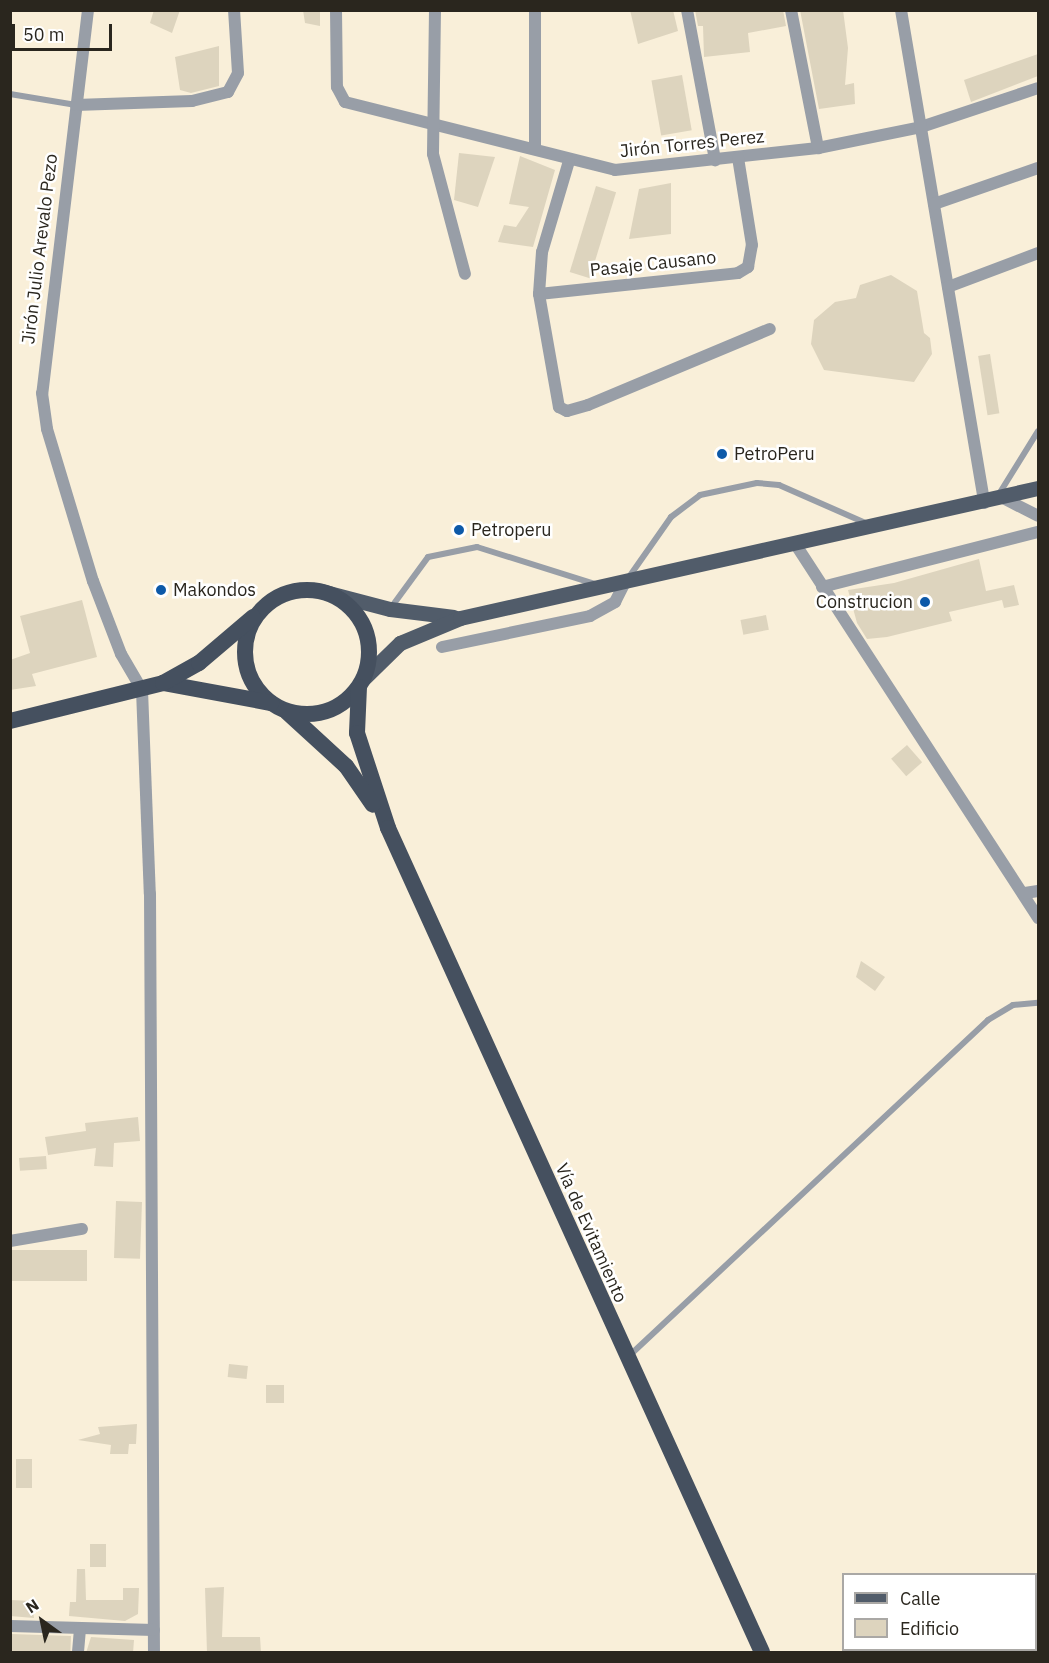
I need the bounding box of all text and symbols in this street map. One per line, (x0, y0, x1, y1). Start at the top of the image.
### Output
scale bar (15, 12, 116, 50)
text: 50 m (23, 23, 65, 46)
street label: Jirón Torres Perez (619, 126, 765, 162)
street label: Jirón Julio Arevalo Pezo (18, 153, 62, 345)
street label: Pasaje Causano (589, 247, 717, 281)
place label: PetroPeru (734, 443, 815, 465)
marker: PetroPeru (715, 447, 729, 461)
place label: Petroperu (471, 519, 551, 541)
marker: Petroperu (452, 523, 466, 537)
place label: Makondos (173, 579, 256, 601)
marker: Makondos (154, 583, 168, 597)
place label: Construcion (816, 591, 913, 613)
marker: Construcion (918, 595, 932, 609)
street label: Vía de Evitamiento (551, 1160, 631, 1306)
legend (842, 1573, 1037, 1651)
text: Calle (900, 1587, 940, 1610)
north arrow (12, 1591, 72, 1651)
text: N (22, 1594, 43, 1617)
text: Edificio (900, 1617, 959, 1640)

